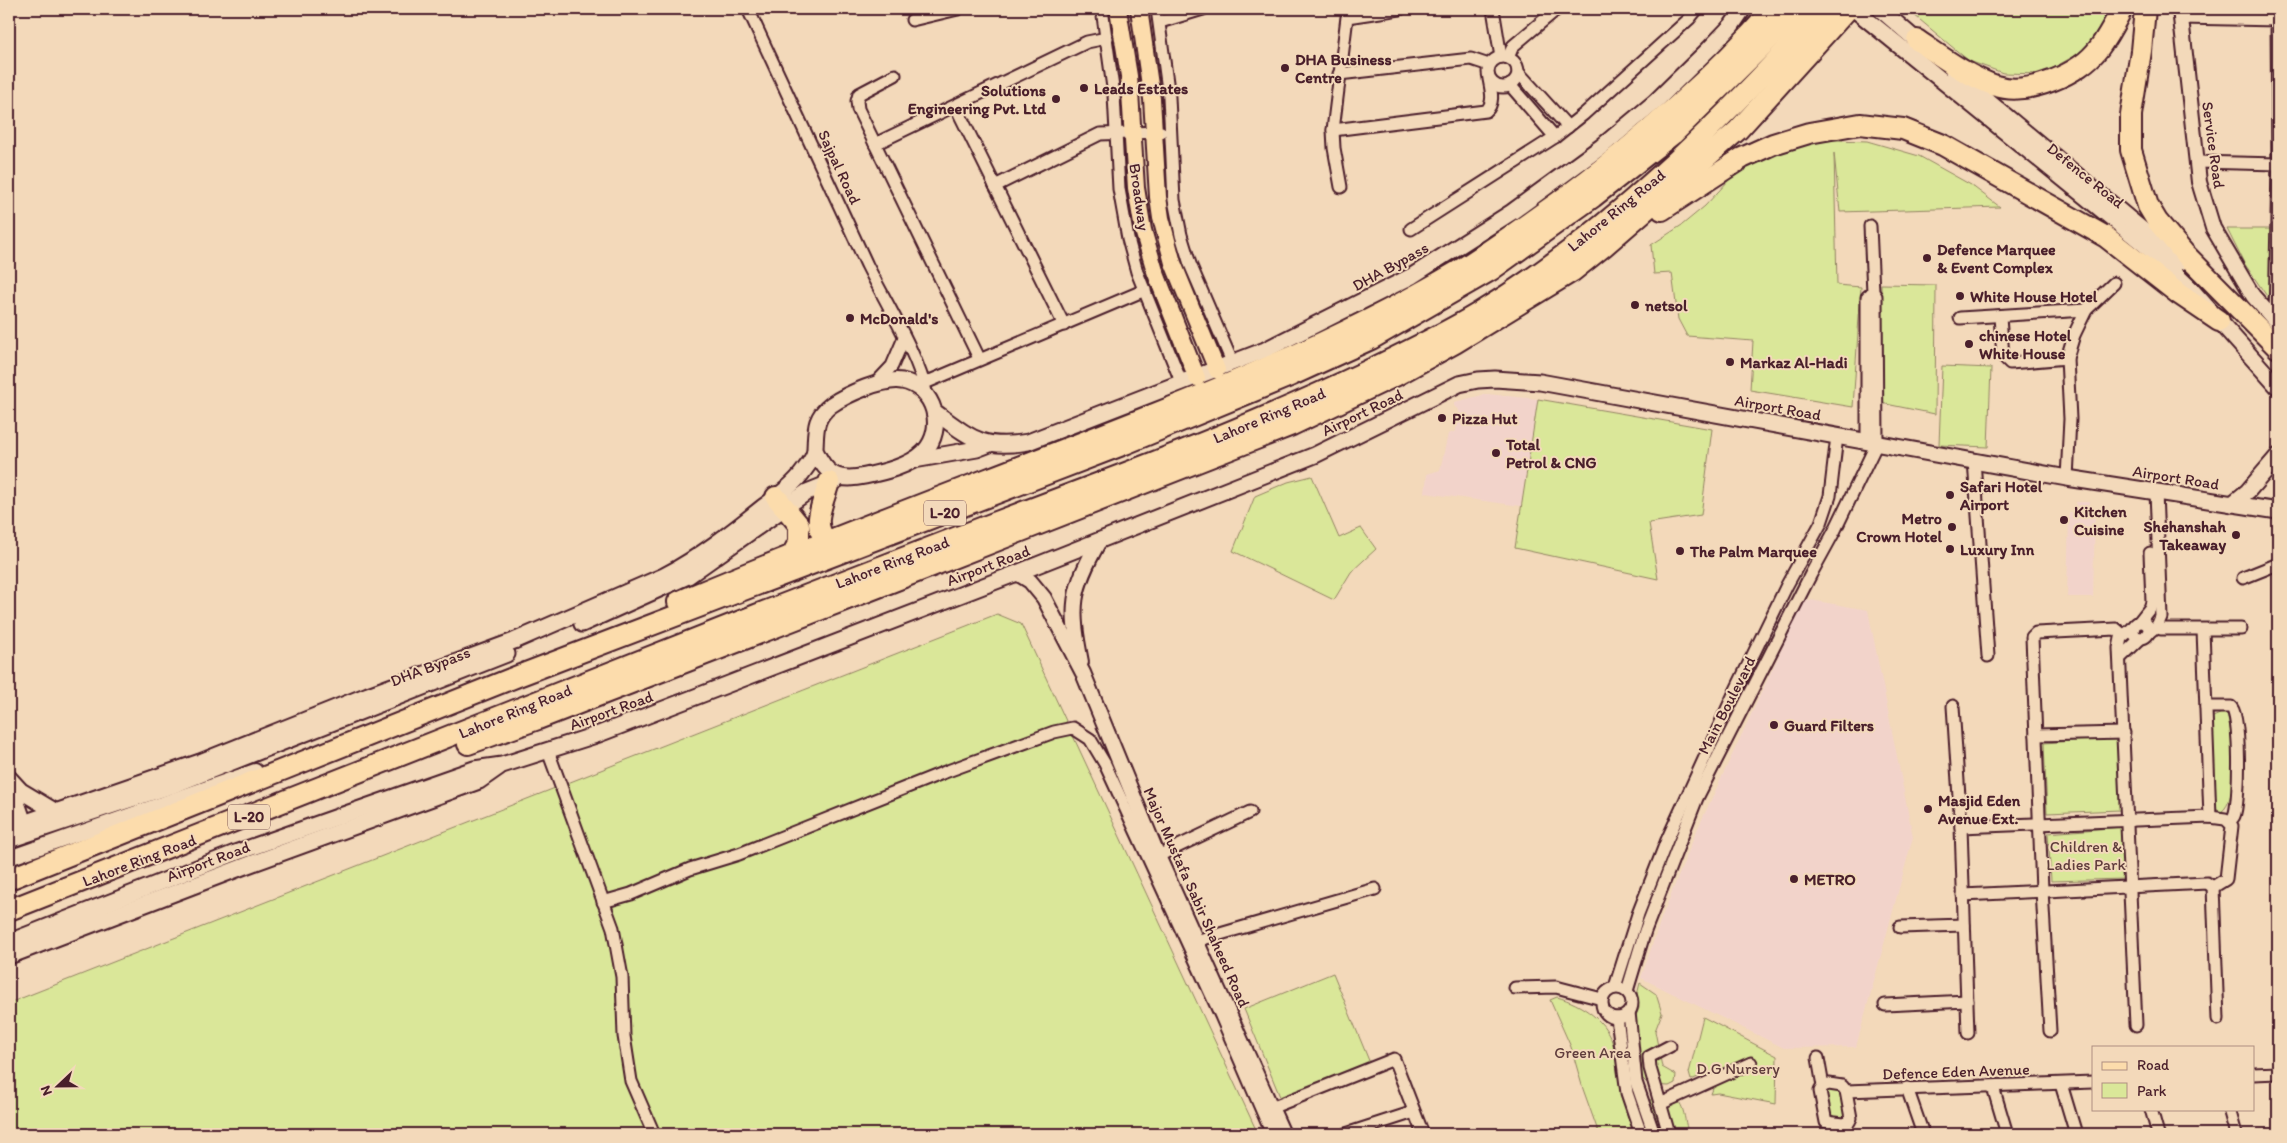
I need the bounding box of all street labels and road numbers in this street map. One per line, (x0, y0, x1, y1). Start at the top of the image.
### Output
street label: Service Road (2198, 100, 2229, 190)
street label: Sajpal Road (814, 127, 865, 208)
street label: Defence Road (2043, 139, 2128, 212)
street label: Broadway (1125, 162, 1154, 233)
street label: Lahore Ring Road (1564, 165, 1669, 256)
street label: DHA Bypass (1349, 238, 1432, 295)
street label: Lahore Ring Road (1210, 383, 1329, 448)
street label: Airport Road (1319, 385, 1406, 440)
street label: Airport Road (1733, 391, 1823, 425)
street label: Airport Road (2131, 461, 2221, 494)
road number: L-20 (924, 500, 966, 526)
street label: Lahore Ring Road (833, 532, 952, 593)
street label: Airport Road (944, 541, 1033, 590)
street label: DHA Bypass (388, 643, 473, 690)
street label: Main Boulevard (1694, 653, 1760, 757)
street label: Lahore Ring Road (456, 680, 575, 743)
street label: Airport Road (567, 686, 656, 734)
street label: Major Mustafa Sabir Shaheed Road (1139, 784, 1254, 1011)
road number: L-20 (228, 804, 270, 830)
street label: Lahore Ring Road (80, 830, 199, 891)
street label: Airport Road (164, 837, 253, 886)
street label: Defence Eden Avenue (1882, 1059, 2030, 1084)

